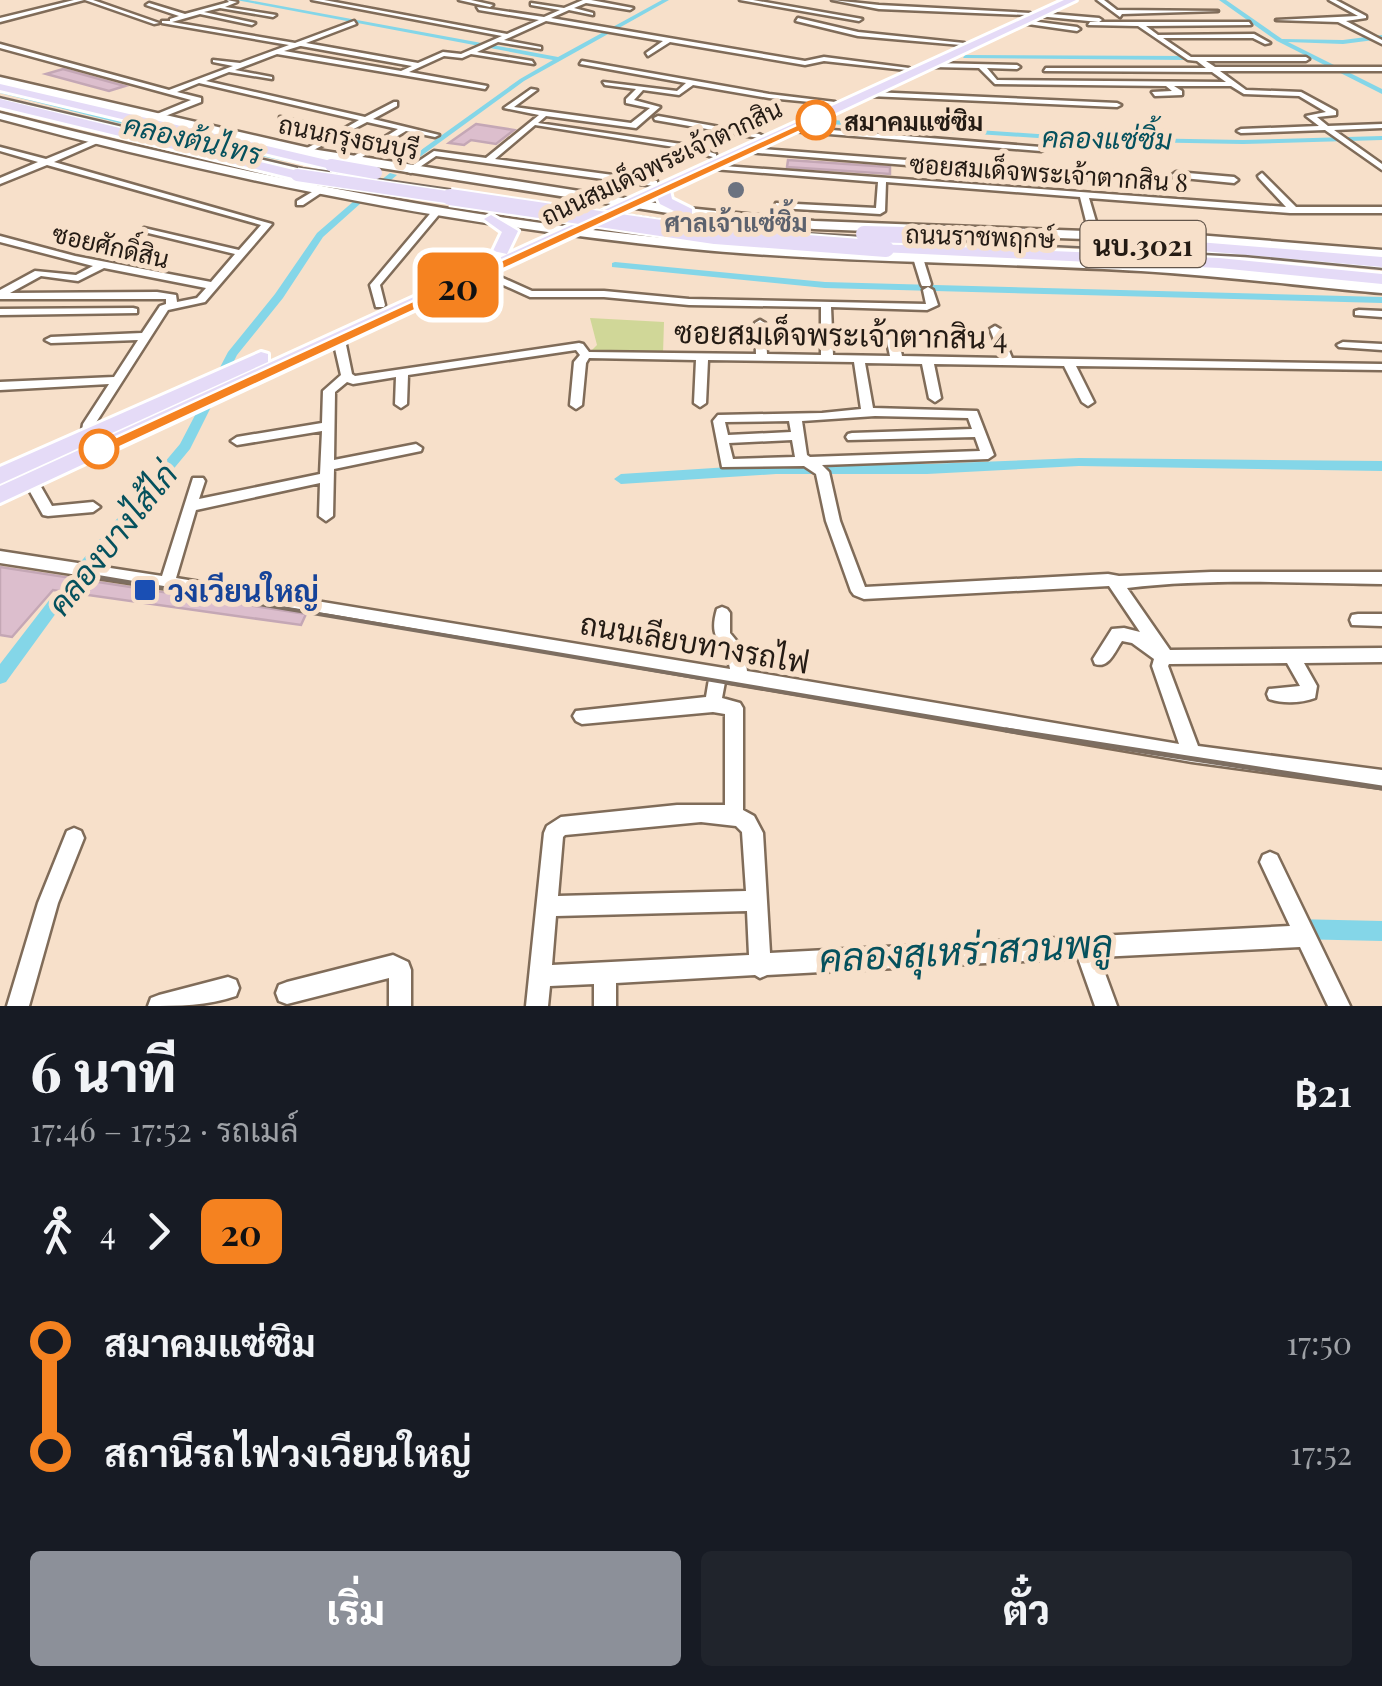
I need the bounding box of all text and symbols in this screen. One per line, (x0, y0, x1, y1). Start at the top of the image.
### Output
street label: ถนนสมเด็จพระเจ้าตากสิน (535, 91, 787, 231)
marker: สมาคมแซ่ซิม (797, 101, 835, 139)
water label: คลองต้นไทร (121, 104, 267, 172)
place label: สมาคมแซ่ซิม (844, 104, 983, 137)
street label: ถนนกรุงธนบุรี (276, 106, 422, 169)
water label: คลองแซ่ซิ้ม (1042, 114, 1172, 157)
street label: ซอยสมเด็จพระเจ้าตากสิน 8 (909, 146, 1189, 198)
marker: ศาลเจ้าแซ่ซิ้ม (725, 179, 747, 201)
place label: ศาลเจ้าแซ่ซิ้ม (664, 198, 808, 238)
street label: ซอยศักดิ์สิน (49, 211, 174, 274)
street label: ถนนราชพฤกษ์ (905, 216, 1056, 255)
road number: นบ.3021 (1080, 221, 1206, 267)
line badge: 20 (413, 252, 503, 318)
text: 20 (438, 262, 478, 309)
street label: ซอยสมเด็จพระเจ้าตากสิน 4 (674, 311, 1008, 357)
unlabelled marker (80, 430, 118, 468)
water label: คลองบางไส้ไก่ (36, 452, 187, 623)
place label: วงเวียนใหญ่ (168, 570, 319, 611)
marker: วงเวียนใหญ่ (132, 577, 158, 603)
street label: ถนนเลียบทางรถไฟ (577, 602, 813, 682)
water label: คลองสุเหร่าสวนพลู (818, 916, 1114, 984)
text: 6 นาที (30, 1032, 176, 1106)
text: ฿21 (1295, 1066, 1352, 1117)
text: 17:46 – 17:52 · รถเมล์ (30, 1107, 298, 1150)
icon: walk (30, 1204, 85, 1259)
icon: forward (131, 1204, 186, 1259)
text: 20 (221, 1208, 262, 1255)
text: 4 (100, 1210, 116, 1253)
text: สมาคมแซ่ซิม (104, 1316, 316, 1367)
text: 17:50 (1286, 1320, 1352, 1363)
text: สถานีรถไฟวงเวียนใหญ่ (104, 1426, 472, 1477)
text: 17:52 (1290, 1430, 1352, 1473)
button: เริ่ม (30, 1551, 681, 1666)
button: ตั๋ว (701, 1551, 1352, 1666)

